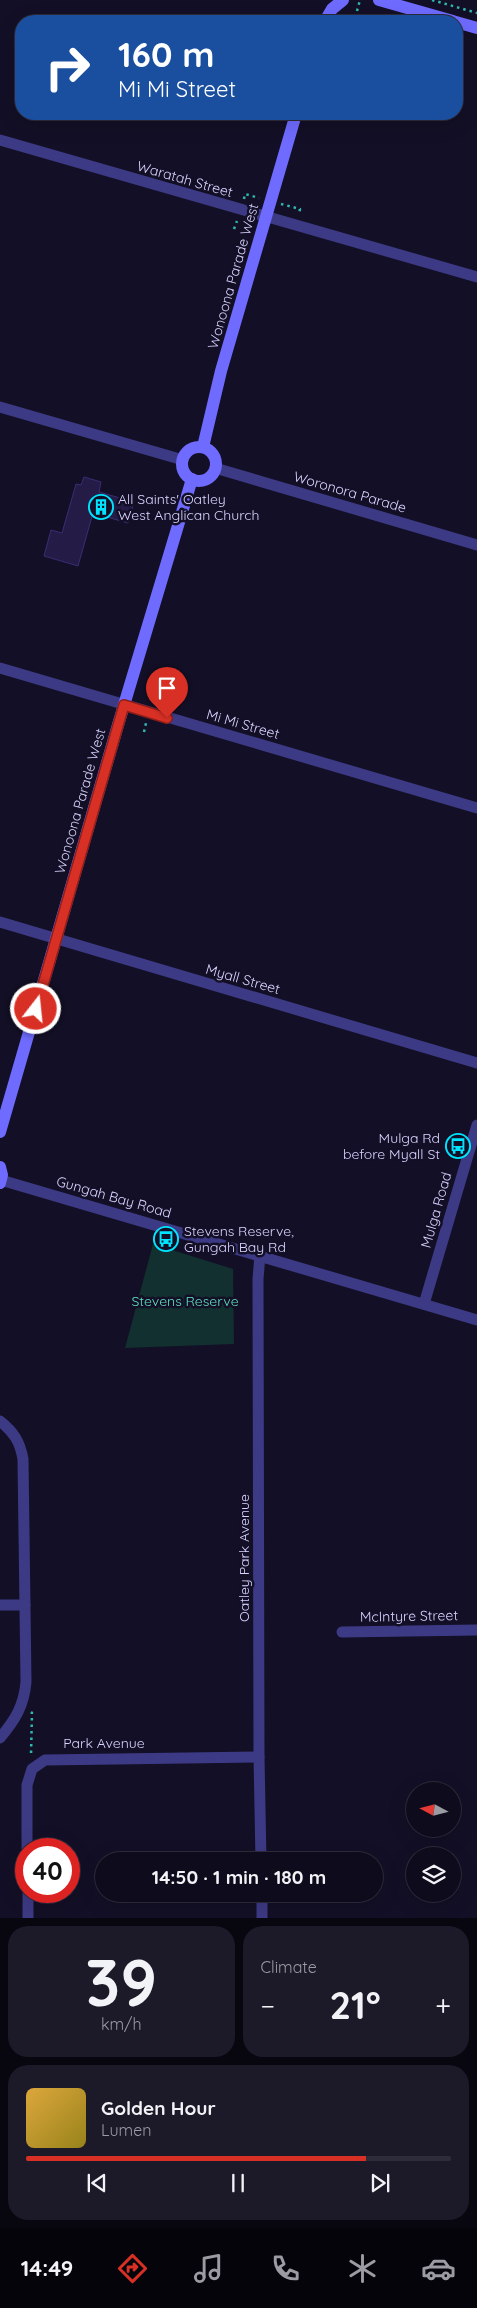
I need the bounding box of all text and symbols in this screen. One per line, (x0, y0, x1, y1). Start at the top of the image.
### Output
text: 160 m (118, 32, 215, 76)
icon: right (35, 35, 100, 100)
text: Mi Mi Street (118, 75, 236, 103)
street label: Waratah Street (135, 157, 235, 201)
street label: Wonoona Parade West (204, 201, 262, 351)
street label: Woronora Parade (292, 467, 408, 517)
place label: All Saints' Oatley West Anglican Church (118, 490, 259, 524)
building icon: All Saints' Oatley West Anglican Church (88, 494, 114, 520)
pin (146, 667, 188, 718)
icon: arrive (153, 674, 181, 702)
street label: Mi Mi Street (204, 705, 282, 743)
street label: Wonoona Parade West (51, 726, 109, 876)
street label: Myall Street (204, 960, 283, 998)
position arrow (9, 982, 61, 1034)
place label: Mulga Rd before Myall St (343, 1129, 440, 1163)
bus stop icon: Mulga Rd before Myall St (445, 1133, 471, 1159)
street label: Mulga Road (417, 1170, 455, 1250)
street label: Gungah Bay Road (54, 1172, 174, 1222)
place label: Stevens Reserve, Gungah Bay Rd (184, 1222, 294, 1256)
bus stop icon: Stevens Reserve, Gungah Bay Rd (153, 1226, 179, 1252)
park label: Stevens Reserve (131, 1292, 239, 1310)
street label: Oatley Park Avenue (235, 1494, 253, 1622)
street label: McIntyre Street (360, 1606, 458, 1626)
street label: Park Avenue (63, 1734, 145, 1752)
north arrow (406, 1782, 461, 1838)
map controls (406, 1782, 461, 1902)
speed limit sign: 40 (15, 1838, 80, 1903)
button: layers (406, 1847, 461, 1902)
text: 14:50 · 1 min · 180 m (152, 1865, 326, 1889)
text: 39 (85, 1941, 157, 2022)
text: Climate (261, 1957, 317, 1977)
text: 21° (329, 1981, 381, 2029)
text: − (261, 1988, 275, 2023)
text: + (435, 1988, 451, 2023)
text: km/h (101, 2014, 142, 2034)
text: Golden Hour (101, 2096, 216, 2120)
text: Lumen (101, 2120, 152, 2140)
icon: previous (83, 2169, 111, 2197)
icon: pause (224, 2169, 252, 2197)
icon: next (366, 2169, 394, 2197)
icon: directions (115, 2251, 150, 2286)
icon: music (191, 2251, 226, 2286)
icon: phone (268, 2251, 303, 2286)
icon: climate (345, 2251, 380, 2286)
icon: car (421, 2251, 456, 2286)
text: 14:49 (21, 2254, 73, 2282)

